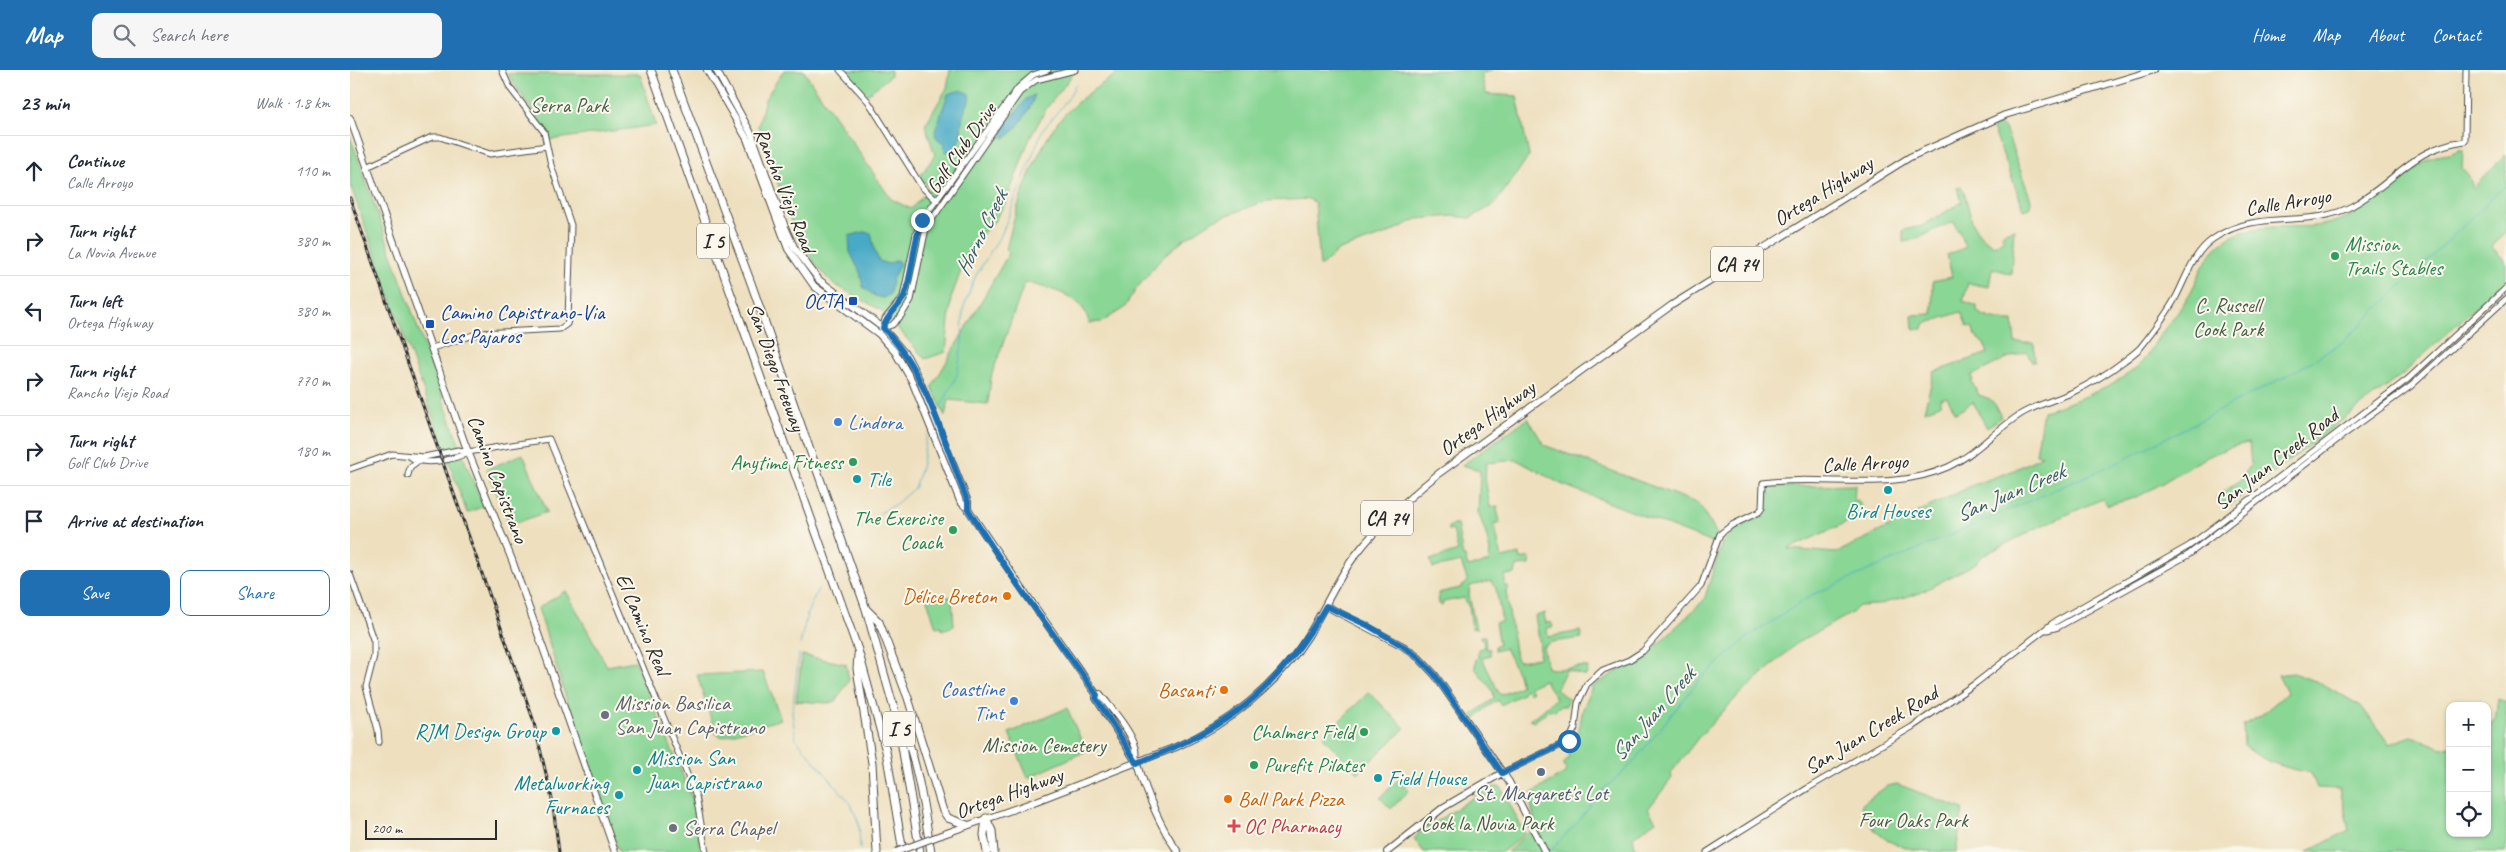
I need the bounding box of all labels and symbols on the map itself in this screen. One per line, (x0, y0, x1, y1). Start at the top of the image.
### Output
park label: Serra Park (530, 92, 610, 118)
street label: Golf Club Drive (920, 96, 1003, 199)
street label: Rancho Viejo Road (748, 124, 823, 260)
street label: Ortega Highway (1769, 149, 1879, 232)
water label: Horno Creek (948, 182, 1015, 280)
street label: Calle Arroyo (2244, 182, 2334, 222)
route end (911, 209, 934, 232)
road number: I 5 (697, 224, 729, 258)
place label: Mission Trails Stables (2345, 231, 2444, 281)
road number: CA 74 (1711, 246, 1763, 282)
marker: Mission Trails Stables (2329, 250, 2341, 262)
place label: OCTA (804, 288, 843, 314)
park label: C. Russell Cook Park (2193, 292, 2264, 342)
marker: OCTA (847, 295, 859, 307)
place label: Camino Capistrano-Via Los Pajaros (440, 299, 606, 349)
street label: San Diego Freeway (741, 299, 812, 436)
marker: Camino Capistrano-Via Los Pajaros (424, 318, 436, 330)
street label: Ortega Highway (1434, 373, 1542, 462)
street label: San Juan Creek Road (2208, 400, 2346, 516)
place label: Lindora (848, 409, 905, 435)
street label: Camino Capistrano (462, 411, 535, 548)
marker: Lindora (832, 416, 844, 428)
street label: Calle Arroyo (1822, 448, 1910, 478)
place label: Anytime Fitness (731, 449, 845, 475)
marker: Anytime Fitness (847, 456, 859, 468)
water label: San Juan Creek (1951, 456, 2072, 528)
place label: Tile (867, 466, 892, 492)
marker: Tile (851, 473, 863, 485)
marker: Bird Houses (1882, 484, 1894, 496)
place label: Bird Houses (1846, 498, 1932, 524)
road number: CA 74 (1361, 500, 1413, 536)
place label: The Exercise Coach (853, 505, 945, 555)
marker: The Exercise Coach (947, 524, 959, 536)
street label: El Camino Real (610, 569, 677, 682)
place label: Délice Breton (902, 583, 998, 609)
marker: Délice Breton (1001, 590, 1013, 602)
water label: San Juan Creek (1605, 658, 1704, 767)
place label: Coastline Tint (940, 676, 1006, 726)
place label: Basanti (1158, 677, 1217, 703)
street label: San Juan Creek Road (1800, 678, 1946, 780)
marker: Basanti (1218, 684, 1230, 696)
place label: Mission Basilica San Juan Capistrano (615, 690, 766, 740)
marker: Coastline Tint (1008, 695, 1020, 707)
marker: Mission Basilica San Juan Capistrano (599, 709, 611, 721)
road number: I 5 (883, 712, 915, 746)
place label: RJM Design Group (415, 718, 547, 744)
place label: Chalmers Field (1251, 719, 1358, 745)
marker: RJM Design Group (550, 725, 562, 737)
marker: Chalmers Field (1358, 726, 1370, 738)
route start (1558, 730, 1581, 753)
park label: Mission Cemetery (982, 732, 1107, 758)
place label: Mission San Juan Capistrano (646, 745, 763, 795)
place label: Purefit Pilates (1264, 752, 1366, 778)
marker: Purefit Pilates (1248, 759, 1260, 771)
street label: Ortega Highway (952, 761, 1068, 824)
marker: Mission San Juan Capistrano (631, 764, 643, 776)
place label: Field House (1388, 765, 1468, 791)
marker: St. Margaret's Lot (1535, 766, 1547, 778)
place label: Metalworking Furnaces (514, 770, 611, 820)
marker: Field House (1372, 772, 1384, 784)
place label: St. Margaret's Lot (1474, 780, 1610, 806)
place label: Ball Park Pizza (1238, 786, 1346, 812)
marker: Metalworking Furnaces (613, 789, 625, 801)
marker: Ball Park Pizza (1222, 793, 1234, 805)
park label: Four Oaks Park (1858, 807, 1969, 833)
park label: Cook la Novia Park (1421, 810, 1555, 836)
place label: OC Pharmacy (1244, 813, 1342, 839)
place label: Serra Chapel (683, 815, 778, 841)
scale bar (365, 817, 498, 840)
marker: OC Pharmacy (1228, 820, 1240, 832)
marker: Serra Chapel (667, 822, 679, 834)

